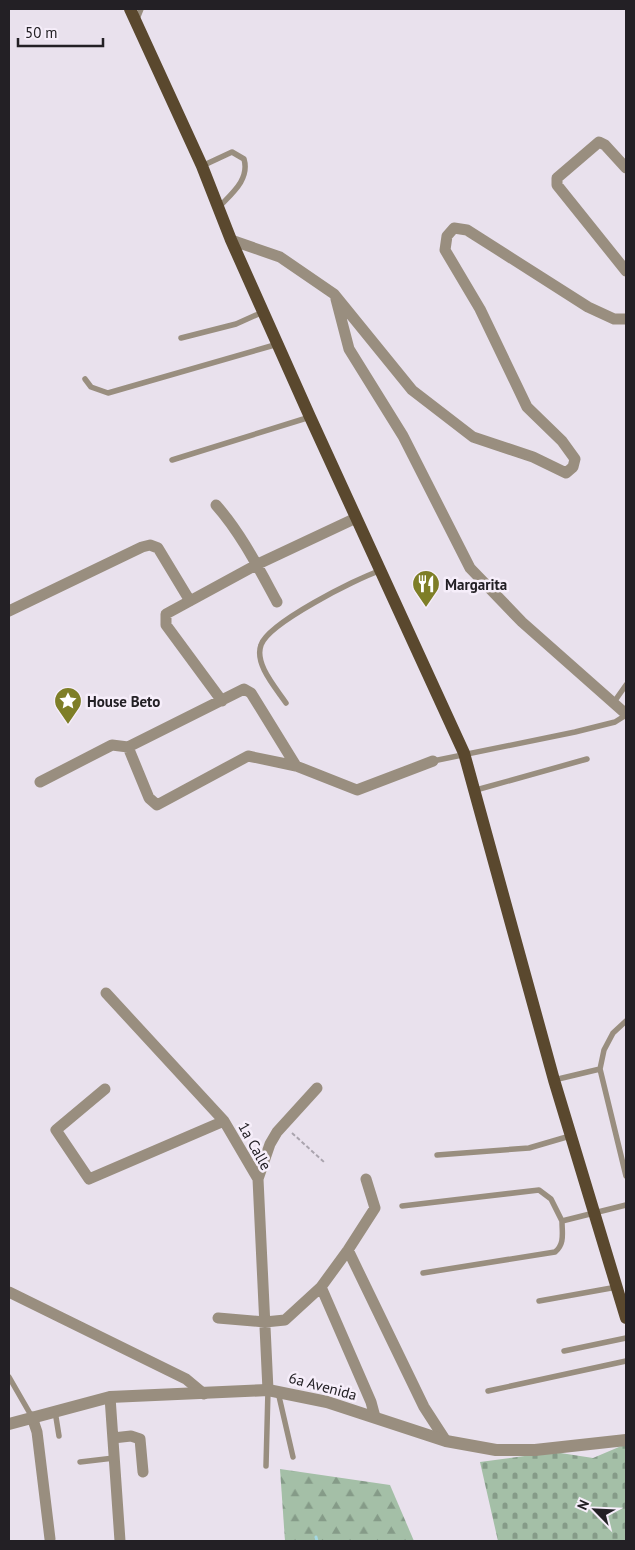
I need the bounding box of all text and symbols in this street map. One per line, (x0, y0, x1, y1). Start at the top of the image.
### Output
scale bar (18, 15, 102, 47)
text: 50 m (25, 23, 58, 42)
restaurant icon: Margarita (411, 569, 441, 608)
place label: Margarita (445, 575, 507, 594)
place icon: House Beto (53, 686, 83, 725)
place label: House Beto (87, 692, 160, 711)
street label: 1a Calle (234, 1119, 276, 1173)
street label: 6a Avenida (287, 1368, 359, 1404)
north arrow (570, 1485, 620, 1535)
text: N (573, 1497, 593, 1513)

